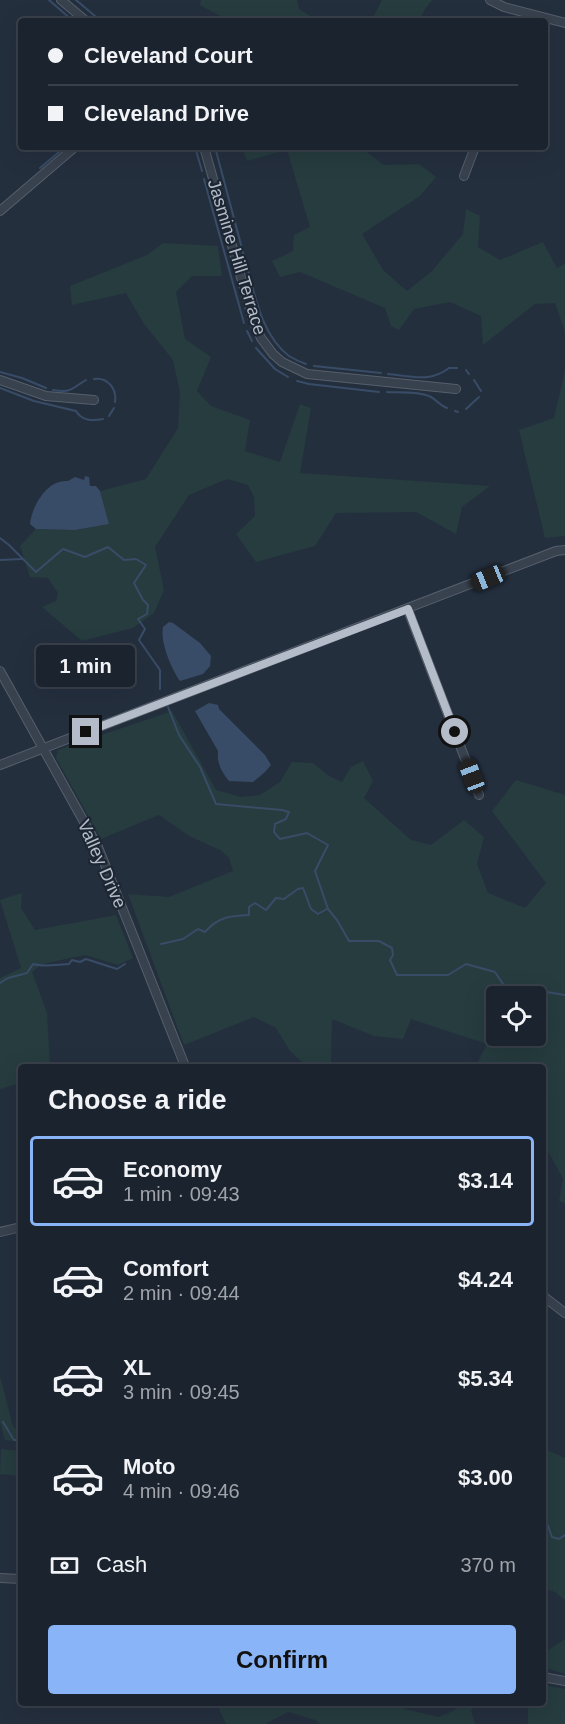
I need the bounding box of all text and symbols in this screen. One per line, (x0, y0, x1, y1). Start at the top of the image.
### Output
text: Cleveland Court (84, 43, 253, 68)
text: Cleveland Drive (84, 101, 249, 126)
street label: Jasmine Hill Terrace (204, 177, 270, 337)
car (468, 563, 508, 593)
callout: 1 min (36, 645, 136, 687)
text: 1 min (59, 655, 112, 677)
route end (72, 718, 99, 745)
route start (441, 718, 468, 745)
car (457, 756, 487, 796)
street label: Valley Drive (74, 817, 130, 911)
map controls (486, 986, 546, 1046)
button: locate (486, 986, 546, 1046)
text: Choose a ride (48, 1085, 227, 1115)
icon: car (51, 1154, 105, 1208)
text: Economy (123, 1157, 222, 1182)
text: $3.14 (458, 1168, 513, 1193)
text: 1 min · 09:43 (123, 1183, 240, 1205)
icon: car (51, 1253, 105, 1307)
text: Comfort (123, 1256, 209, 1281)
text: $4.24 (458, 1267, 513, 1292)
text: 2 min · 09:44 (123, 1282, 240, 1304)
icon: car (51, 1352, 105, 1406)
text: XL (123, 1355, 151, 1380)
text: $5.34 (458, 1366, 513, 1391)
text: 3 min · 09:45 (123, 1381, 240, 1403)
icon: car (51, 1451, 105, 1505)
text: Moto (123, 1454, 176, 1479)
text: $3.00 (458, 1465, 513, 1490)
text: 4 min · 09:46 (123, 1480, 240, 1502)
icon: cash (48, 1549, 81, 1582)
text: Cash (96, 1552, 147, 1577)
text: 370 m (460, 1554, 516, 1576)
button: Confirm (48, 1625, 516, 1694)

